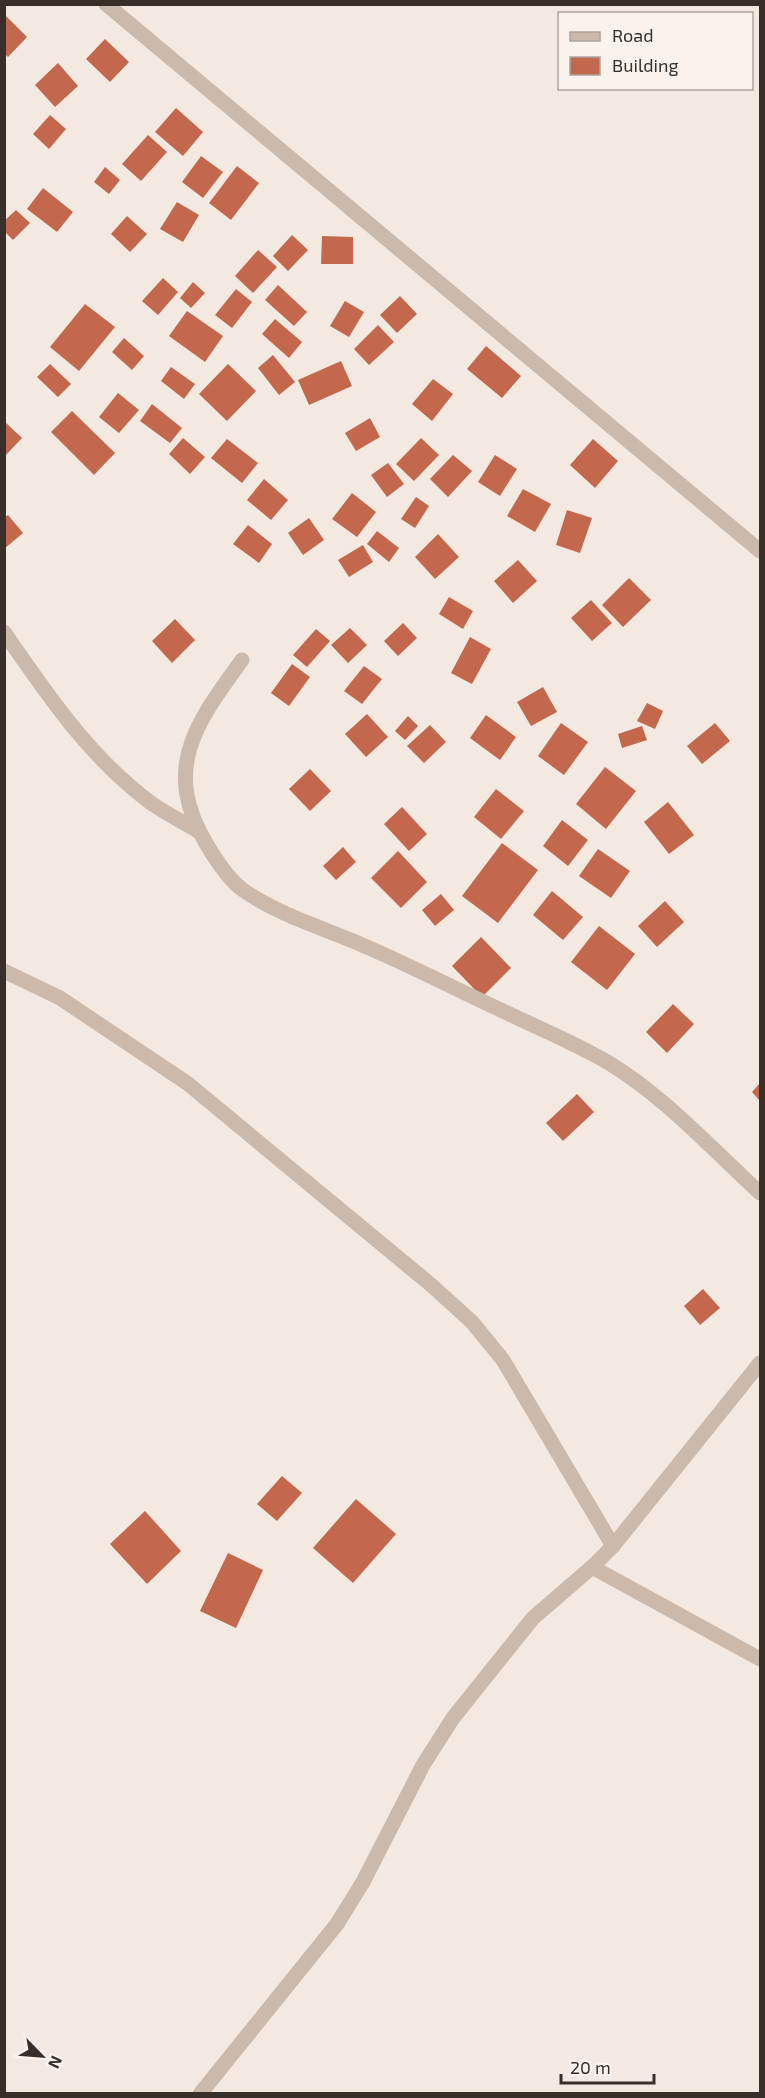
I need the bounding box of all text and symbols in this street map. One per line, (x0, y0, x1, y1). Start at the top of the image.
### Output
legend (558, 12, 753, 90)
text: Road (612, 24, 653, 46)
text: Building (612, 54, 679, 76)
north arrow (12, 2026, 72, 2086)
scale bar (561, 2047, 654, 2085)
text: N (45, 2053, 67, 2072)
text: 20 m (570, 2056, 611, 2078)

